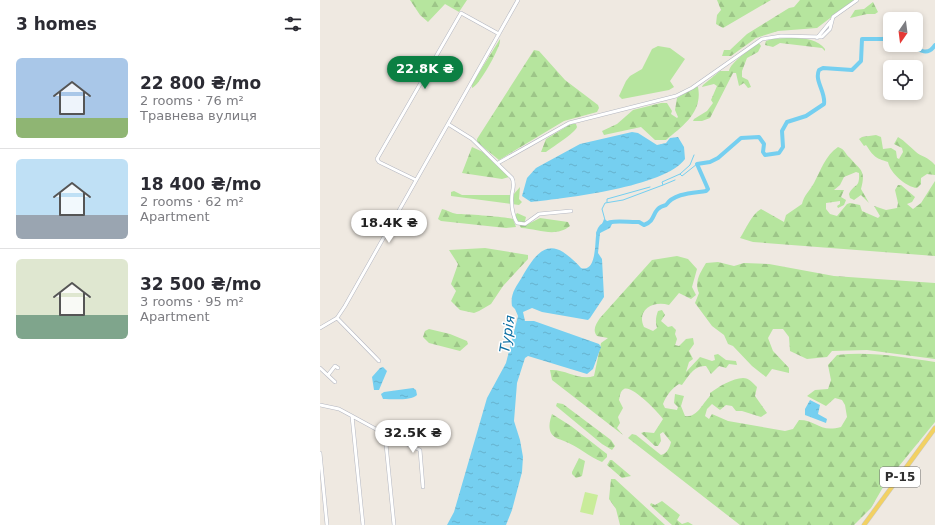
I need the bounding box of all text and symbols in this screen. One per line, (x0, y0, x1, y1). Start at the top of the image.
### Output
north arrow (883, 12, 923, 52)
map controls (883, 12, 923, 100)
icon: filters (282, 13, 304, 35)
text: 3 homes (16, 14, 97, 34)
pin: 22.8K ₴ (388, 56, 462, 90)
button: locate (883, 60, 923, 100)
text: 22.8K ₴ (396, 61, 454, 76)
text: 22 800 ₴/mo (140, 73, 261, 93)
icon: home (48, 74, 96, 122)
text: 2 rooms · 76 m² (140, 93, 244, 108)
text: Травнева вулиця (140, 108, 257, 123)
text: 18 400 ₴/mo (140, 174, 261, 194)
icon: home (48, 175, 96, 223)
text: 2 rooms · 62 m² (140, 194, 244, 209)
text: Apartment (140, 209, 210, 224)
pin: 18.4K ₴ (352, 210, 426, 244)
text: 18.4K ₴ (360, 215, 418, 230)
text: 32 500 ₴/mo (140, 274, 261, 294)
icon: home (48, 275, 96, 323)
text: 3 rooms · 95 m² (140, 294, 244, 309)
text: Apartment (140, 309, 210, 324)
water label: Турія (496, 314, 518, 354)
pin: 32.5K ₴ (376, 420, 450, 454)
text: 32.5K ₴ (384, 425, 442, 440)
road number: Р-15 (880, 467, 920, 487)

